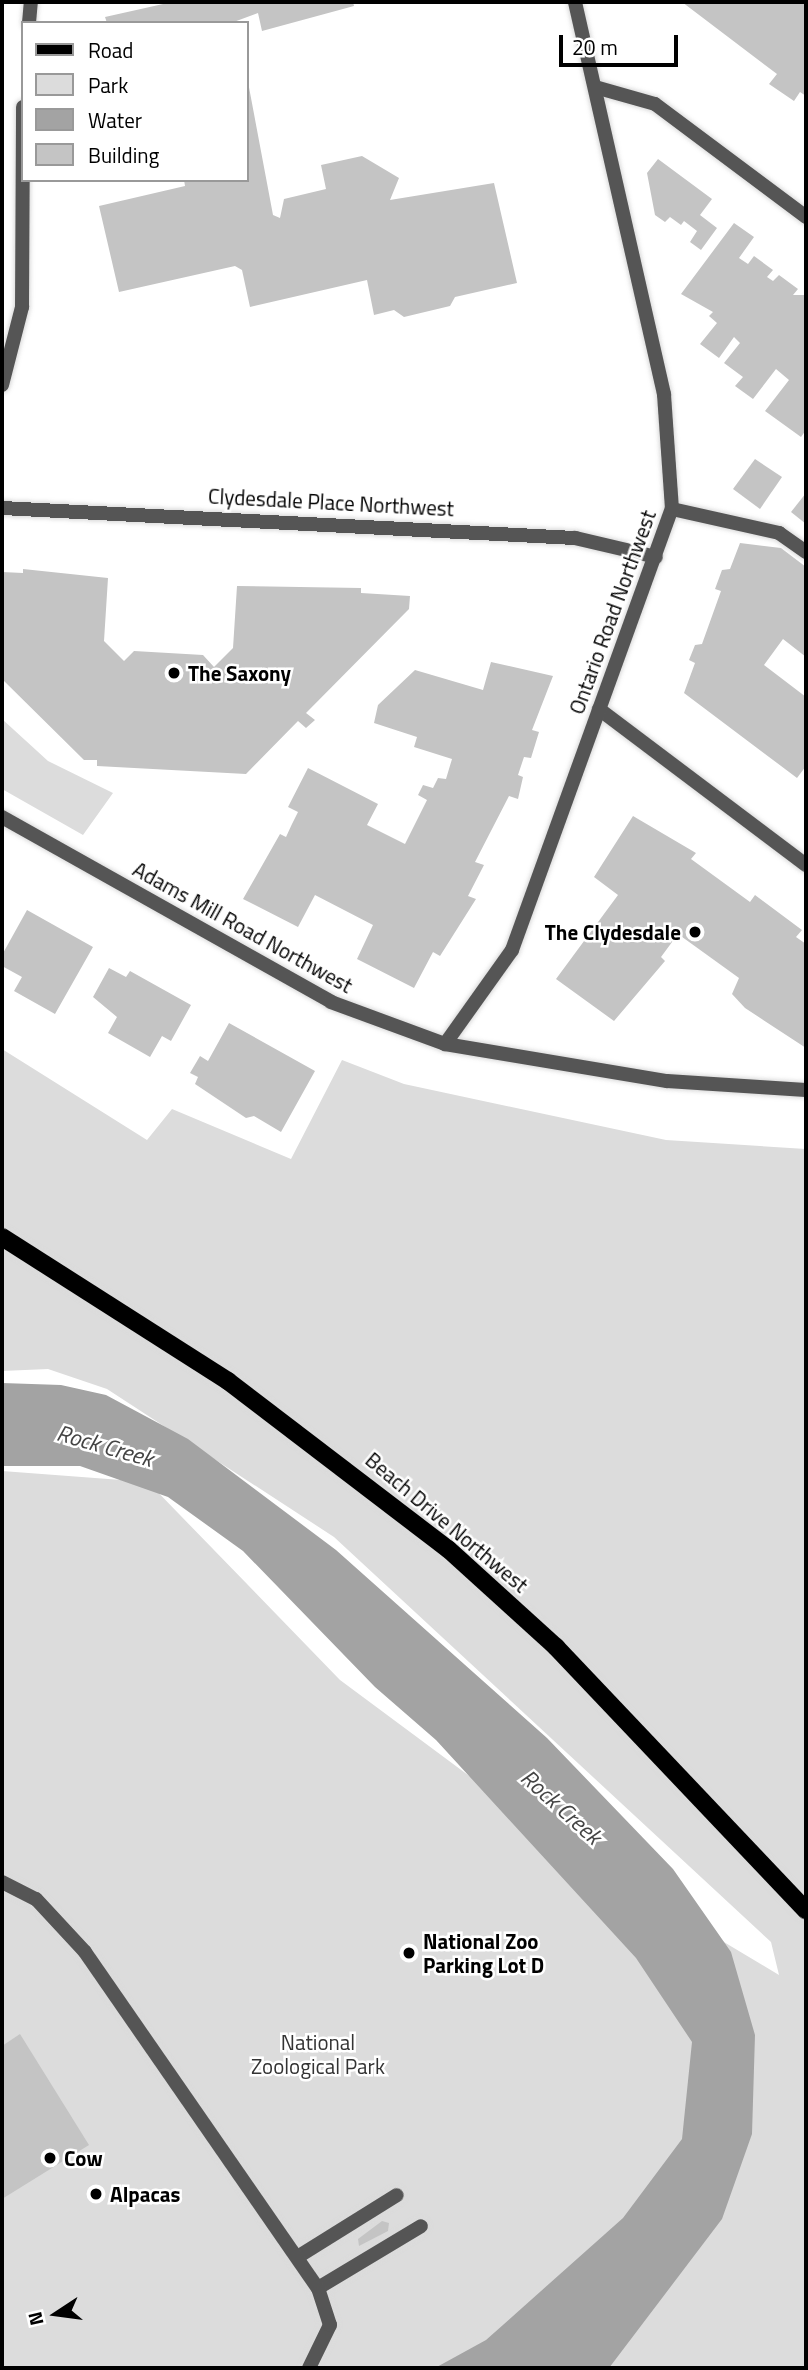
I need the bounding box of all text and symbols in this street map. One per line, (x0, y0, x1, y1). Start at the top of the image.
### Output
legend (21, 21, 248, 182)
scale bar (563, 21, 682, 65)
text: 20 m (572, 31, 618, 63)
text: Road (88, 34, 133, 66)
text: Park (88, 69, 128, 101)
text: Water (88, 104, 142, 136)
text: Building (88, 139, 159, 171)
street label: Clydesdale Place Northwest (207, 483, 455, 521)
street label: Ontario Road Northwest (563, 507, 661, 717)
place label: The Saxony (188, 660, 291, 686)
marker: The Saxony (166, 665, 182, 681)
street label: Adams Mill Road Northwest (129, 856, 357, 998)
place label: The Clydesdale (545, 919, 681, 945)
marker: The Clydesdale (687, 924, 703, 940)
water label: Rock Creek (54, 1419, 156, 1473)
street label: Beach Drive Northwest (361, 1447, 533, 1597)
water label: Rock Creek (515, 1764, 607, 1850)
place label: National Zoo Parking Lot D (423, 1928, 544, 1978)
marker: National Zoo Parking Lot D (401, 1945, 417, 1961)
park label: National Zoological Park (251, 2029, 385, 2079)
place label: Cow (64, 2145, 103, 2171)
marker: Cow (42, 2150, 58, 2166)
place label: Alpacas (110, 2181, 180, 2207)
marker: Alpacas (88, 2186, 104, 2202)
north arrow (21, 2279, 91, 2349)
text: N (19, 2309, 51, 2329)

